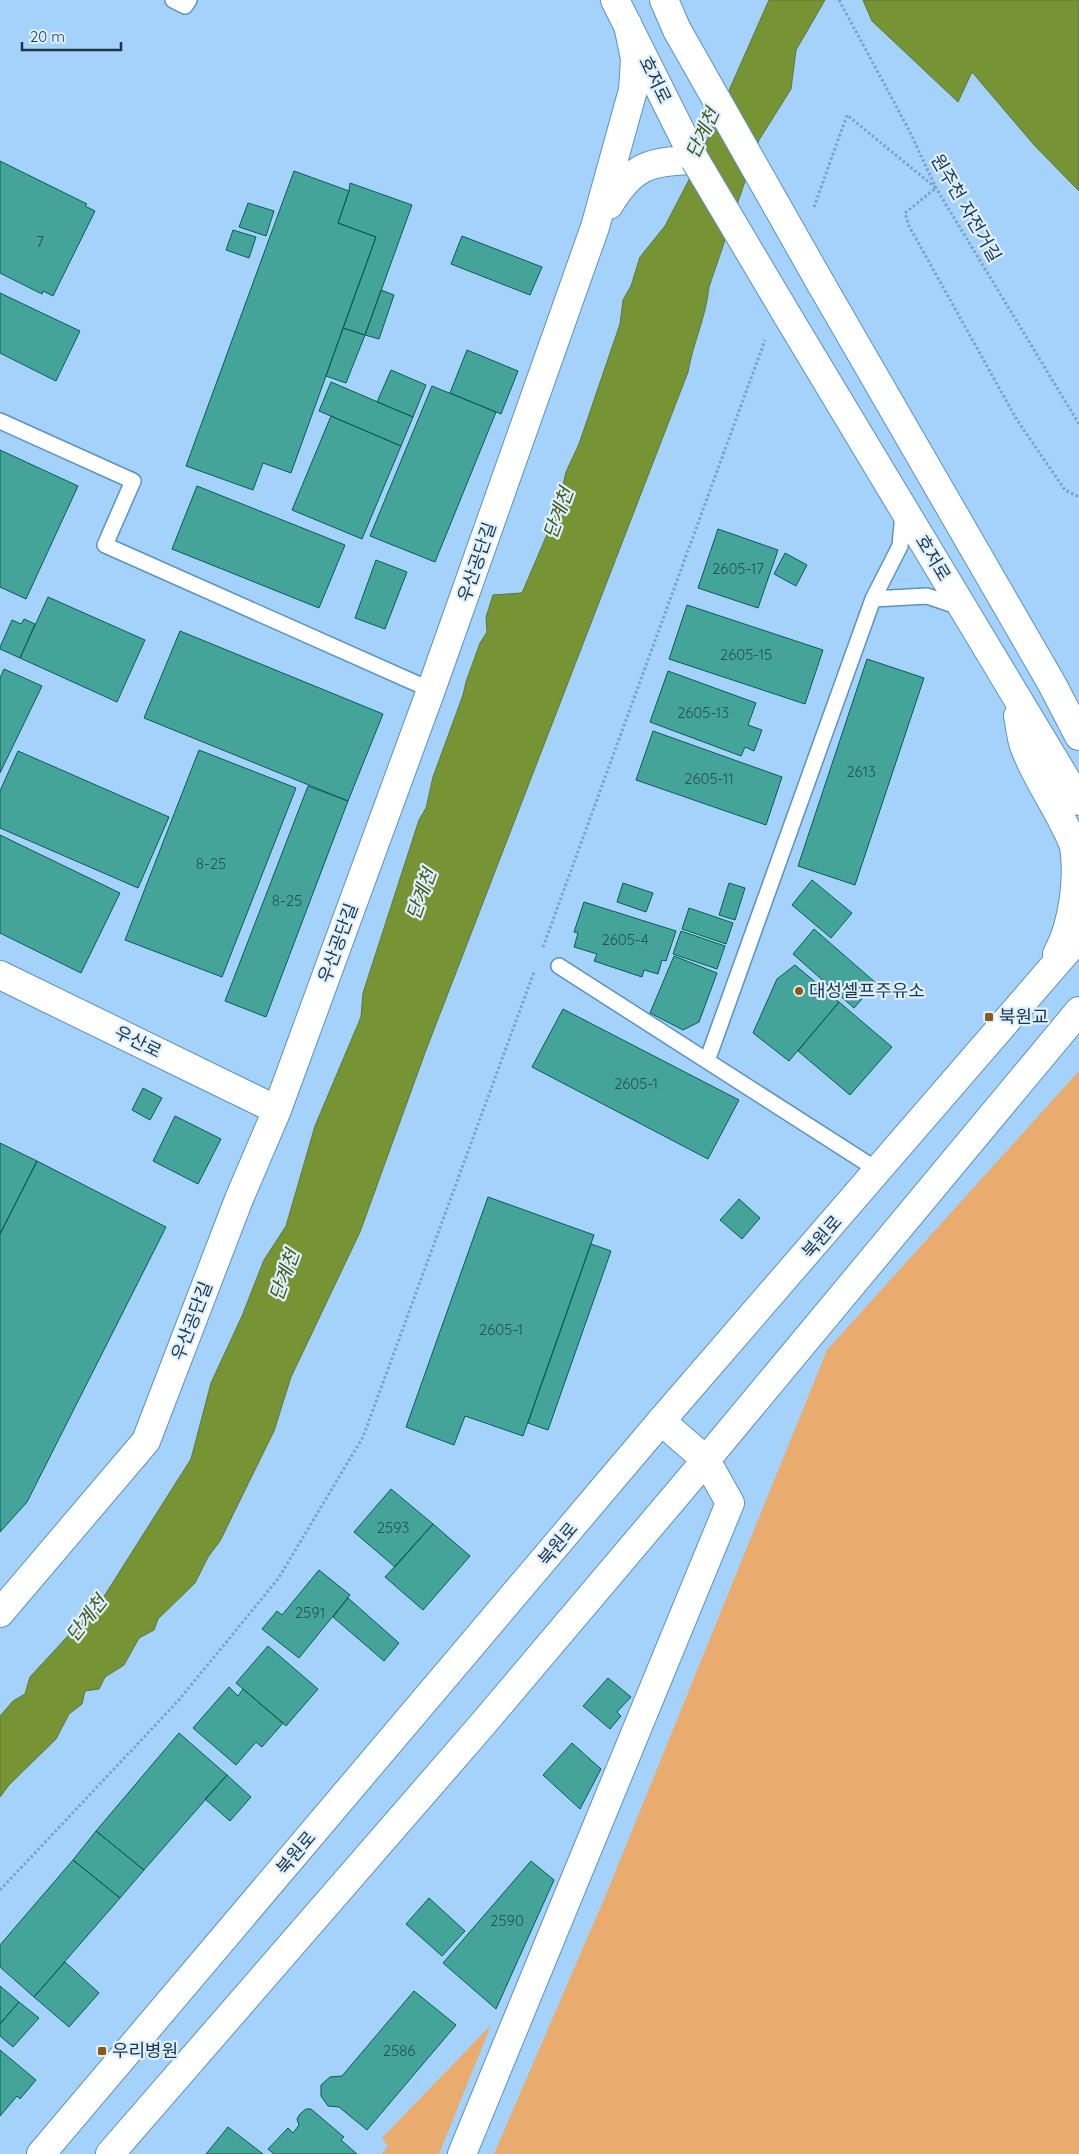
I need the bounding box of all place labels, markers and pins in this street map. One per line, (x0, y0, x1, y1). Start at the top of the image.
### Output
place label: 대성셀프주유소 (809, 979, 925, 1002)
marker: 대성셀프주유소 (793, 985, 805, 997)
place label: 북원교 (999, 1005, 1049, 1028)
marker: 북원교 (983, 1011, 995, 1023)
place label: 우리병원 (112, 2039, 178, 2062)
marker: 우리병원 (96, 2045, 108, 2057)

